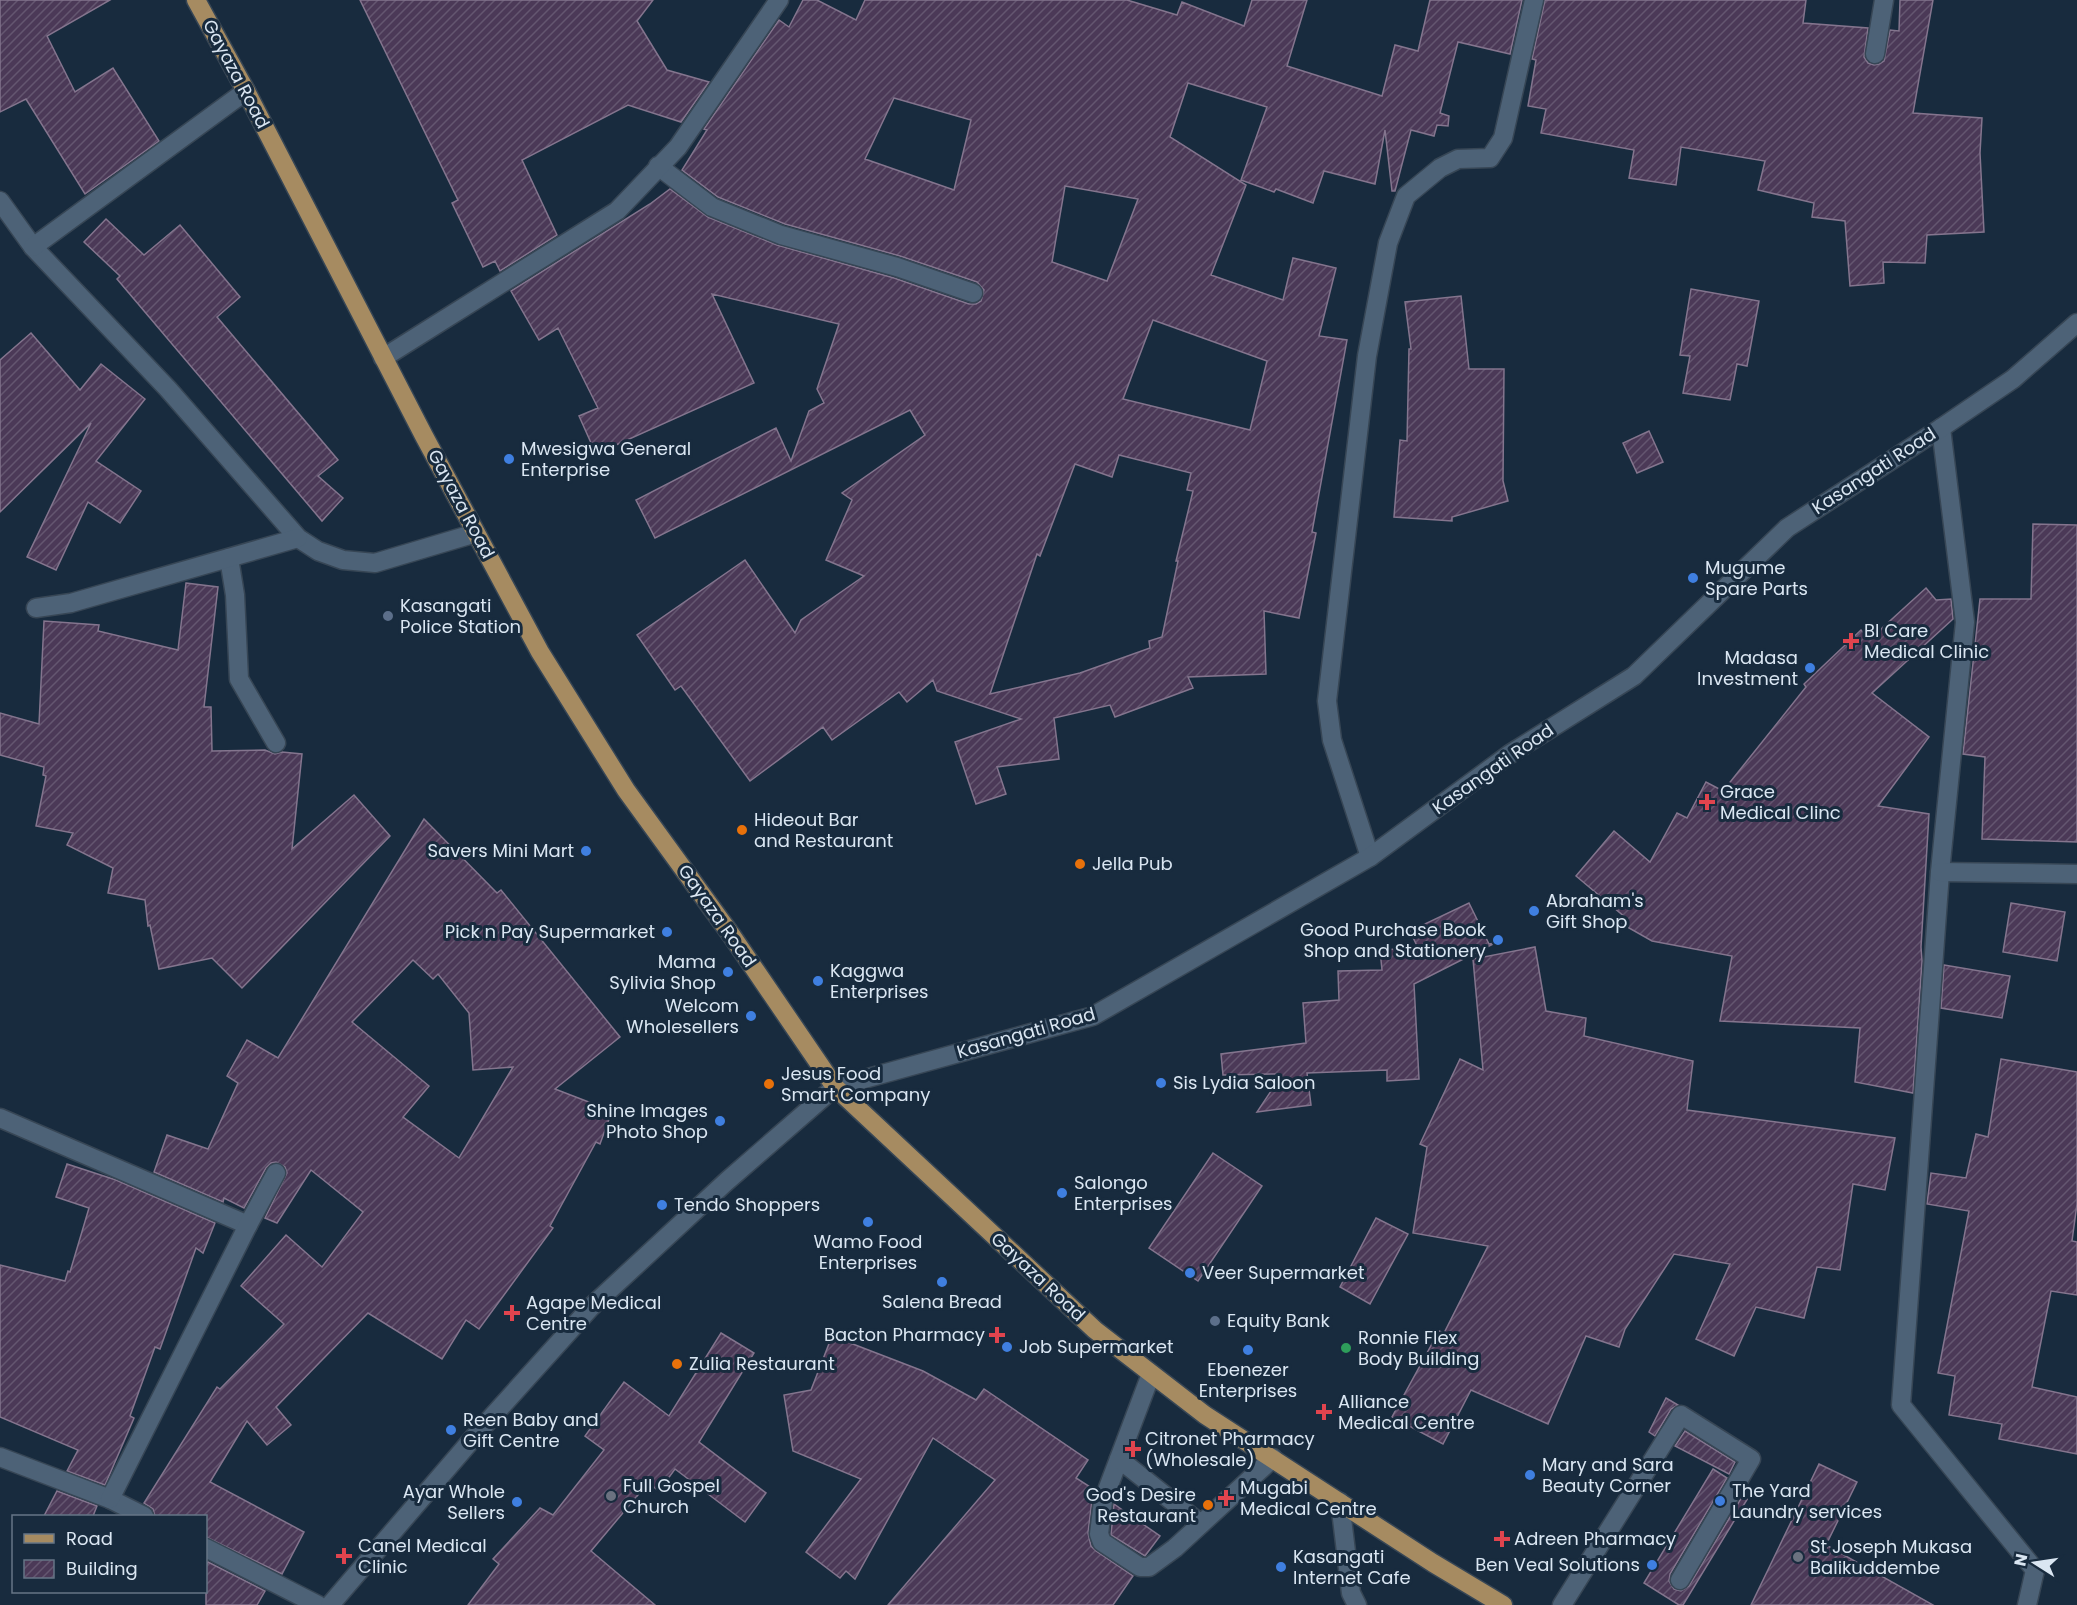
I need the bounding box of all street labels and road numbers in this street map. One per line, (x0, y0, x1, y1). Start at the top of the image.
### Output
street label: Gayaza Road (197, 15, 276, 133)
street label: Kasangati Road (1807, 421, 1940, 520)
street label: Gayaza Road (422, 445, 501, 563)
street label: Kasangati Road (1427, 717, 1558, 820)
street label: Gayaza Road (673, 859, 762, 972)
street label: Kasangati Road (954, 1001, 1098, 1064)
street label: Gayaza Road (986, 1226, 1091, 1327)

